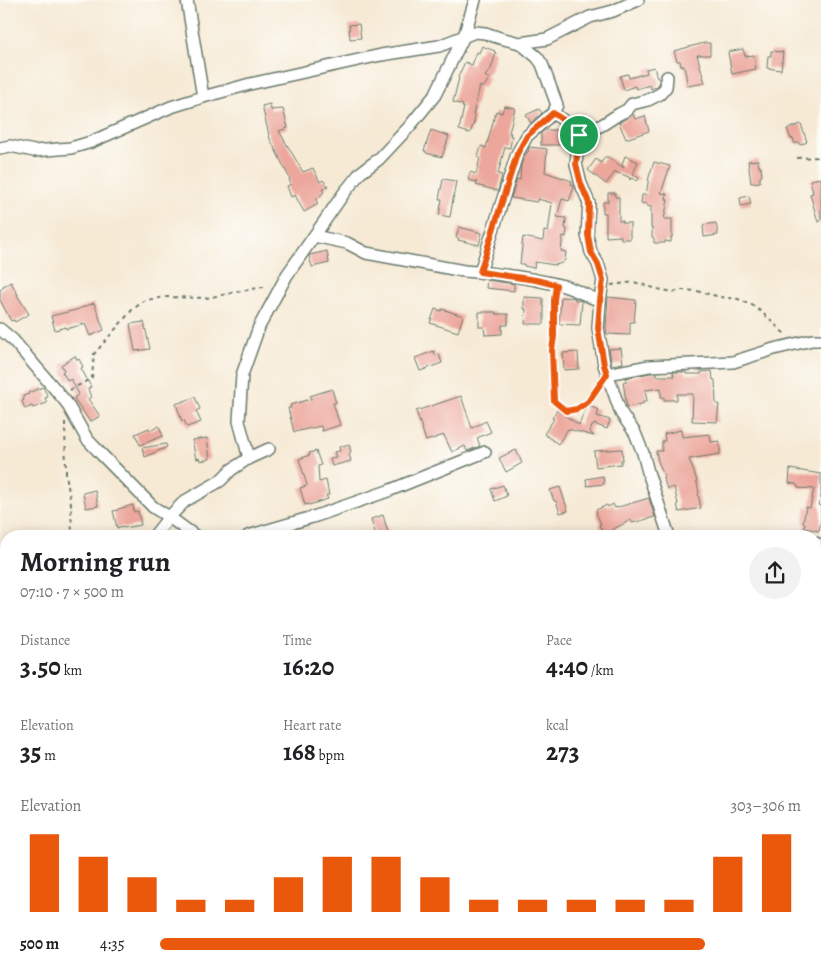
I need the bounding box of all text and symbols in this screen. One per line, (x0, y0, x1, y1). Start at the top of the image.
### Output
pin (558, 114, 600, 156)
icon: arrive (565, 121, 593, 149)
text: Morning run (20, 543, 170, 581)
button: share (749, 547, 801, 599)
text: 07:10 · 7 × 500 m (20, 581, 124, 603)
text: Distance (20, 631, 70, 650)
text: Time (283, 631, 312, 650)
text: Pace (546, 631, 572, 650)
text: 3.50 (20, 650, 61, 684)
text: 16:20 (283, 650, 334, 684)
text: 4:40 (546, 650, 588, 684)
text: km (61, 661, 82, 680)
text: /km (588, 661, 614, 680)
text: Elevation (20, 716, 74, 735)
text: Heart rate (283, 716, 341, 735)
text: kcal (546, 716, 568, 735)
text: 35 (20, 735, 41, 769)
text: 168 (283, 735, 316, 769)
text: 273 (546, 735, 580, 769)
text: m (41, 746, 56, 765)
text: bpm (316, 746, 345, 765)
text: Elevation (20, 795, 81, 817)
text: 303–306 m (730, 795, 801, 817)
text: 500 m (20, 933, 59, 955)
text: 4:35 (100, 933, 125, 955)

